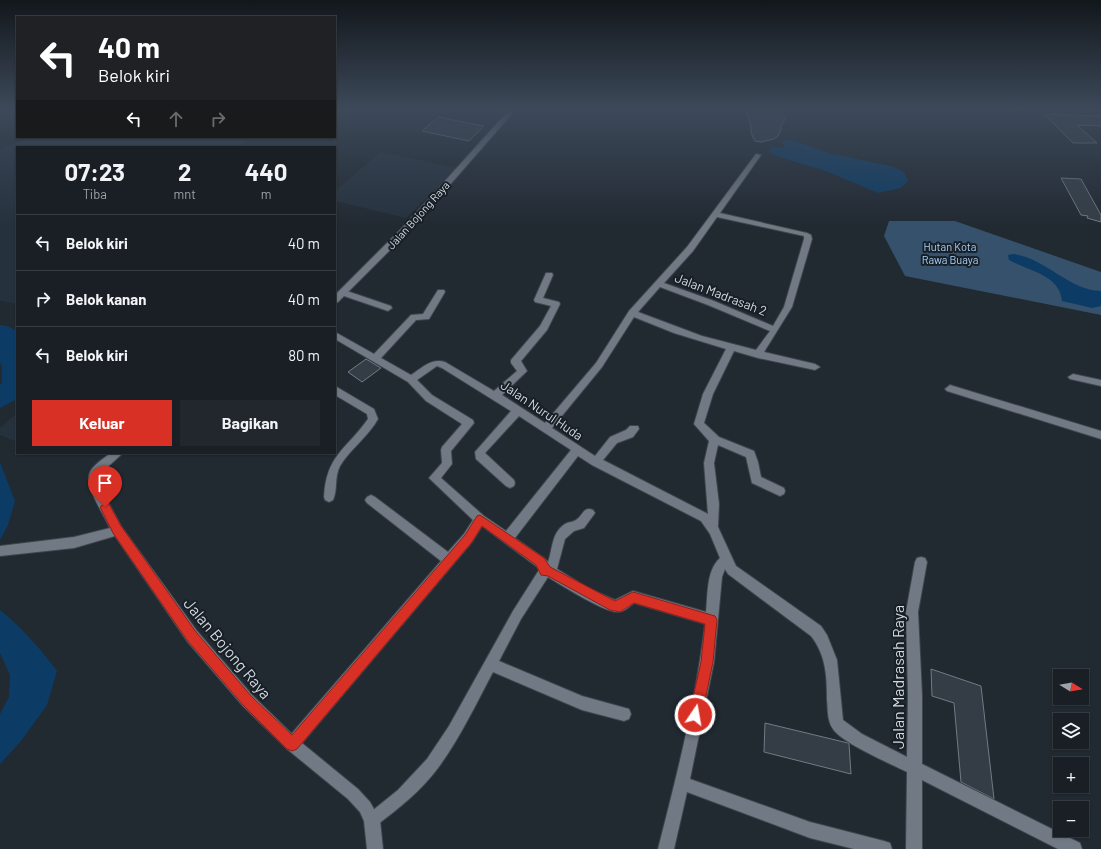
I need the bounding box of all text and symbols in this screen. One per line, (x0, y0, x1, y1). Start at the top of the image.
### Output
text: 40 m (98, 30, 160, 64)
icon: left (32, 32, 84, 84)
text: Belok kiri (98, 64, 170, 86)
icon: left (123, 108, 145, 130)
icon: ahead (165, 108, 187, 130)
icon: right (207, 108, 229, 130)
text: 07:23 (65, 157, 125, 186)
text: 2 (178, 157, 192, 186)
text: 440 (245, 157, 287, 186)
street label: Jalan Bojong Raya (384, 178, 452, 252)
text: Tiba (83, 186, 107, 202)
text: mnt (174, 186, 196, 202)
text: m (261, 186, 271, 202)
icon: left (32, 232, 54, 254)
text: Belok kiri (66, 234, 128, 252)
text: 40 m (288, 234, 320, 252)
park label: Hutan Kota Rawa Buaya (922, 240, 978, 266)
street label: Jalan Madrasah 2 (673, 269, 769, 319)
icon: right (32, 288, 54, 310)
text: Belok kanan (66, 290, 146, 308)
text: 40 m (288, 290, 320, 308)
icon: left (32, 344, 54, 366)
text: Belok kiri (66, 346, 128, 364)
text: 80 m (288, 346, 320, 364)
street label: Jalan Nurul Huda (498, 377, 586, 443)
button: Keluar (32, 400, 172, 446)
button: Bagikan (180, 400, 320, 446)
pin (88, 466, 122, 507)
icon: arrive (94, 472, 116, 494)
street label: Jalan Bojong Raya (180, 594, 276, 702)
street label: Jalan Madrasah Raya (888, 605, 907, 749)
north arrow (1053, 669, 1089, 705)
map controls (1053, 669, 1089, 837)
position arrow (674, 694, 716, 736)
button: layers (1053, 713, 1089, 749)
button: + (1053, 757, 1089, 793)
button: − (1053, 801, 1089, 837)

